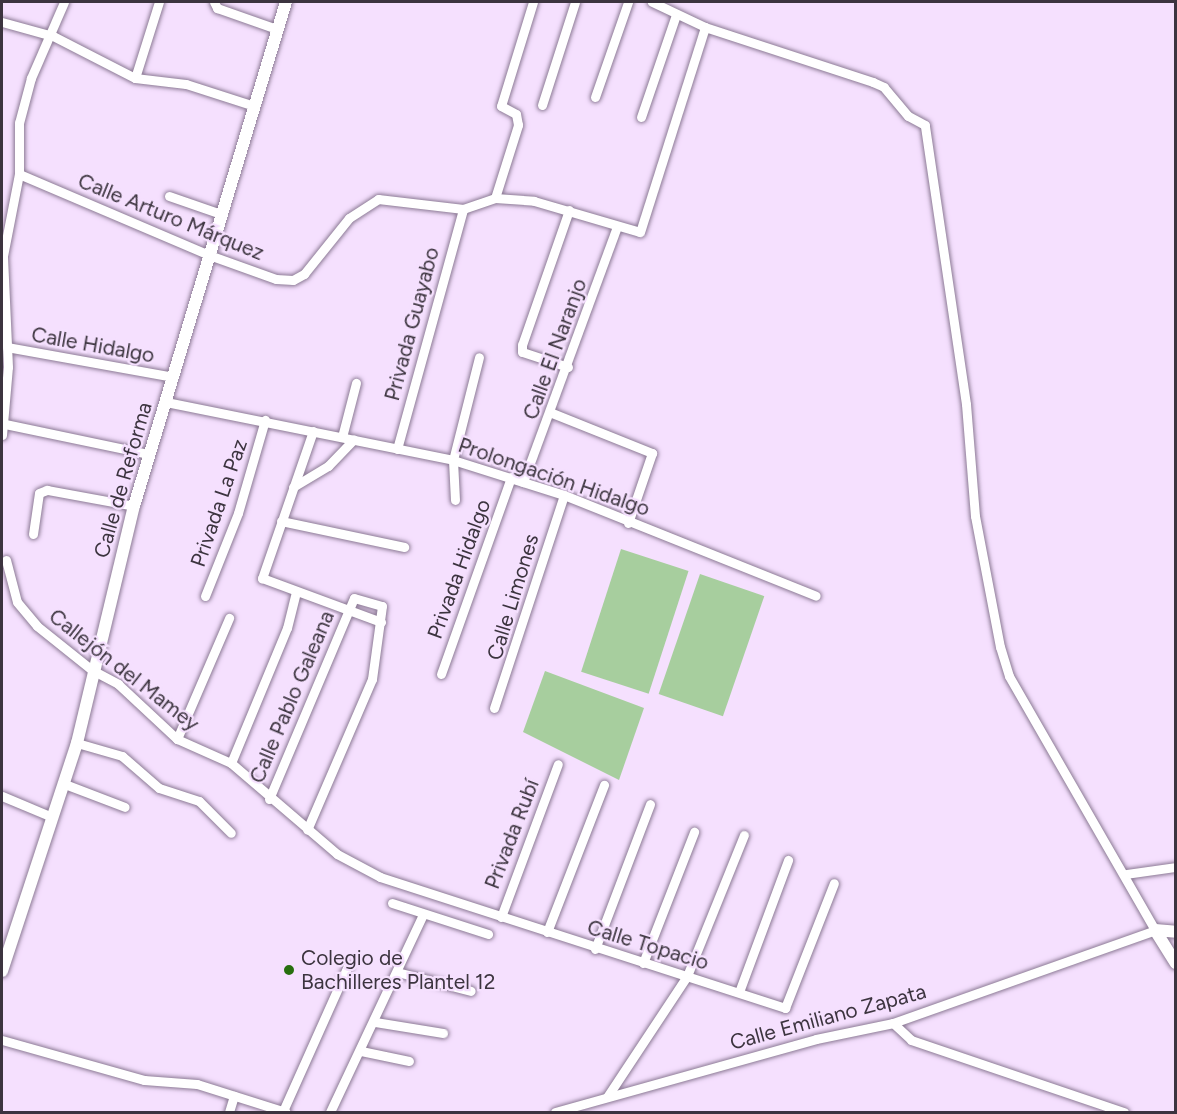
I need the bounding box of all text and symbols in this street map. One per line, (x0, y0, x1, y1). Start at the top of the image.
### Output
street label: Calle Arturo Márquez (74, 168, 268, 266)
street label: Privada Guayabo (379, 244, 445, 404)
street label: Calle El Naranjo (518, 275, 592, 423)
street label: Calle Hidalgo (29, 322, 157, 368)
street label: Calle de Reforma (89, 399, 157, 561)
street label: Prolongación Hidalgo (455, 432, 653, 522)
street label: Privada La Paz (185, 436, 253, 570)
street label: Privada Hidalgo (422, 496, 496, 642)
street label: Calle Limones (482, 531, 544, 663)
street label: Callejón del Mamey (44, 604, 204, 736)
street label: Calle Pablo Galeana (244, 607, 340, 787)
street label: Privada Rubí (480, 775, 544, 893)
street label: Calle Topacio (584, 915, 712, 975)
place label: Colegio de Bachilleres Plantel 12 (301, 945, 496, 995)
marker: Colegio de Bachilleres Plantel 12 (282, 963, 296, 977)
street label: Calle Emiliano Zapata (727, 979, 929, 1055)

